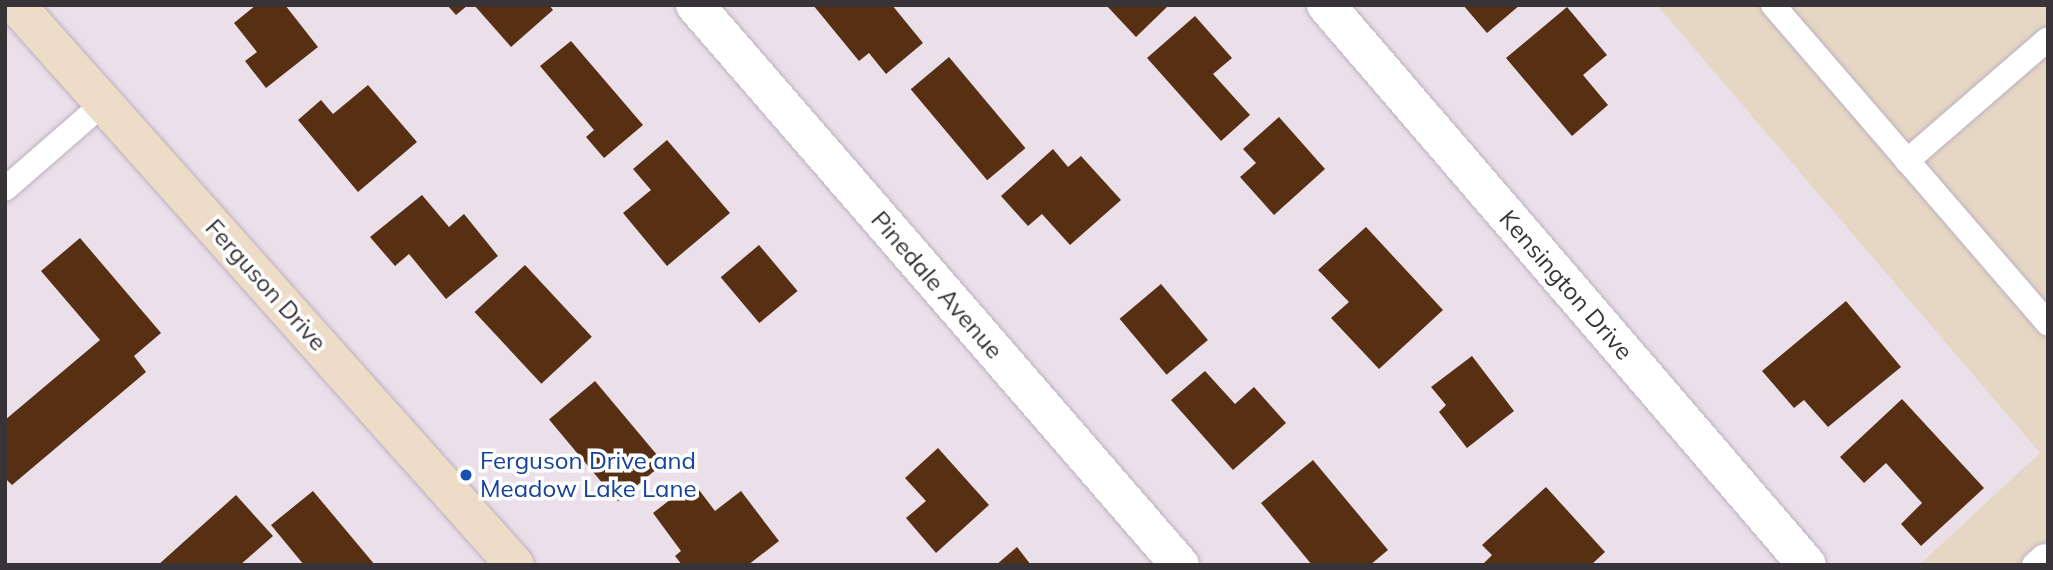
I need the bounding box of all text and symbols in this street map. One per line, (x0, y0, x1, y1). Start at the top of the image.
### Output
street label: Kensington Drive (1493, 204, 1639, 366)
street label: Pinedale Avenue (865, 205, 1009, 365)
street label: Ferguson Drive (199, 213, 333, 357)
place label: Ferguson Drive and Meadow Lake Lane (480, 447, 697, 503)
marker: Ferguson Drive and Meadow Lake Lane (458, 467, 474, 483)

